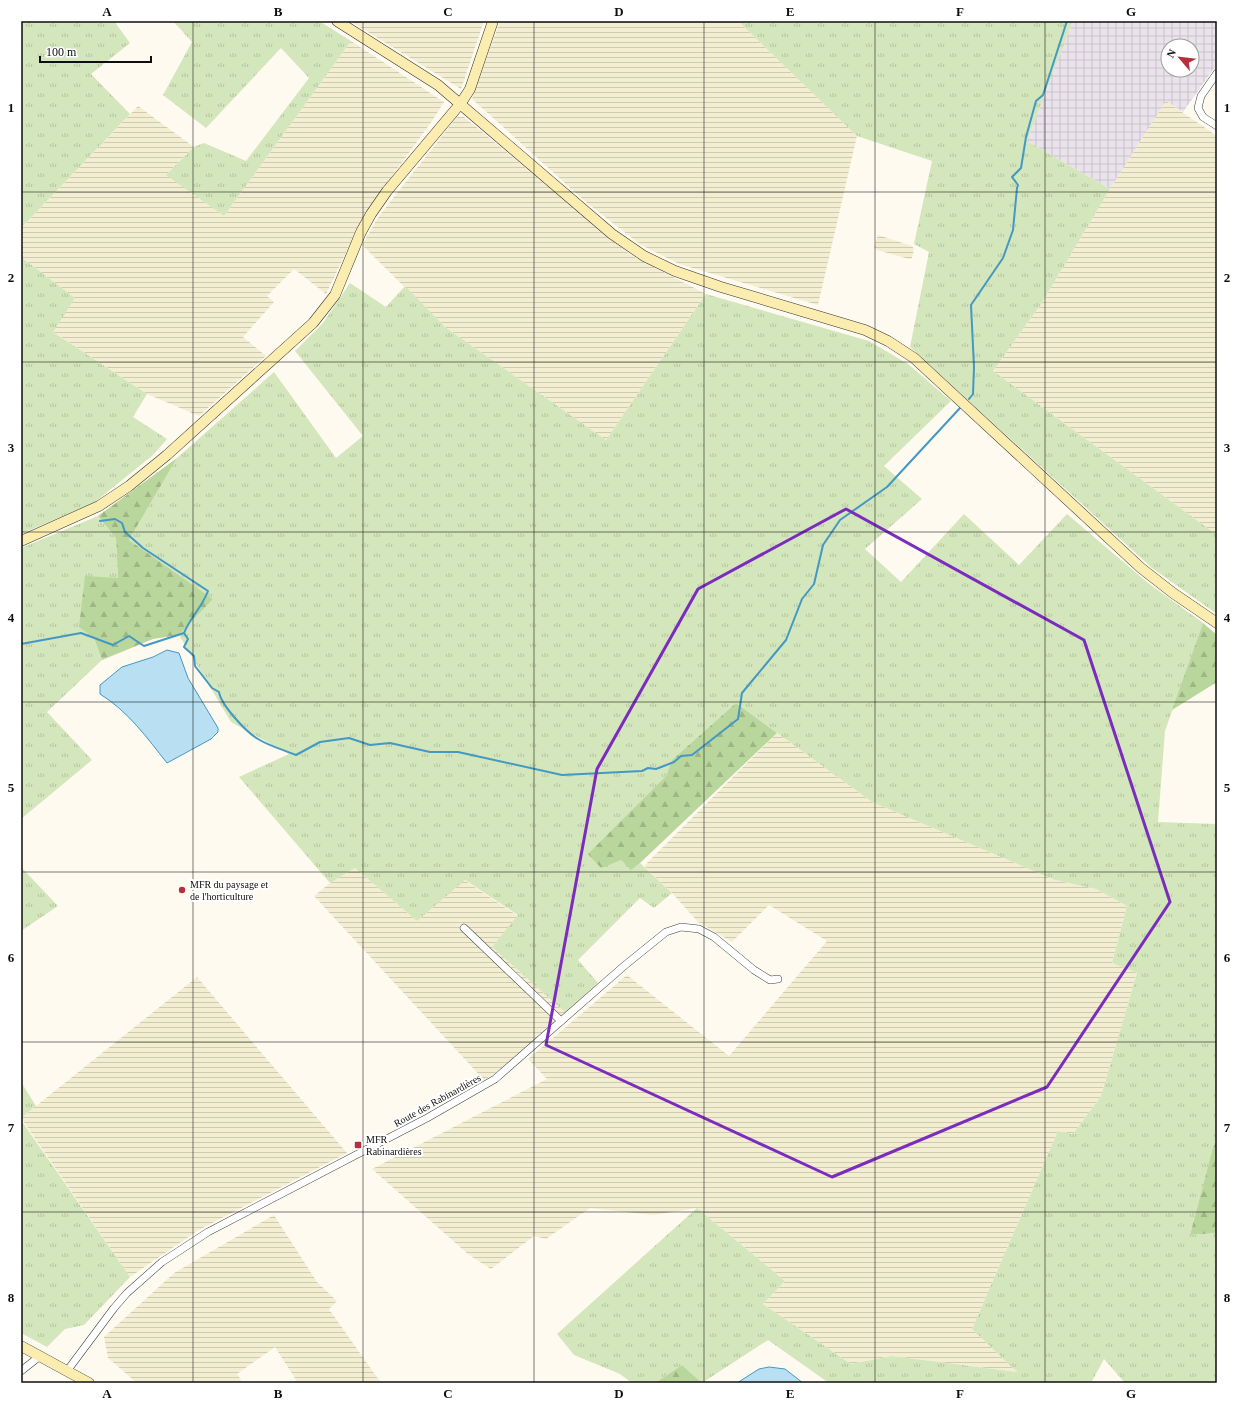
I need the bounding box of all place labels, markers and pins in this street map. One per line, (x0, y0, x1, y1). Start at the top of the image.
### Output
place label: MFR du paysage et de l'horticulture (190, 879, 268, 902)
marker: MFR du paysage et de l'horticulture (177, 885, 187, 895)
place label: MFR Rabinardières (366, 1134, 422, 1157)
marker: MFR Rabinardières (353, 1140, 363, 1150)

